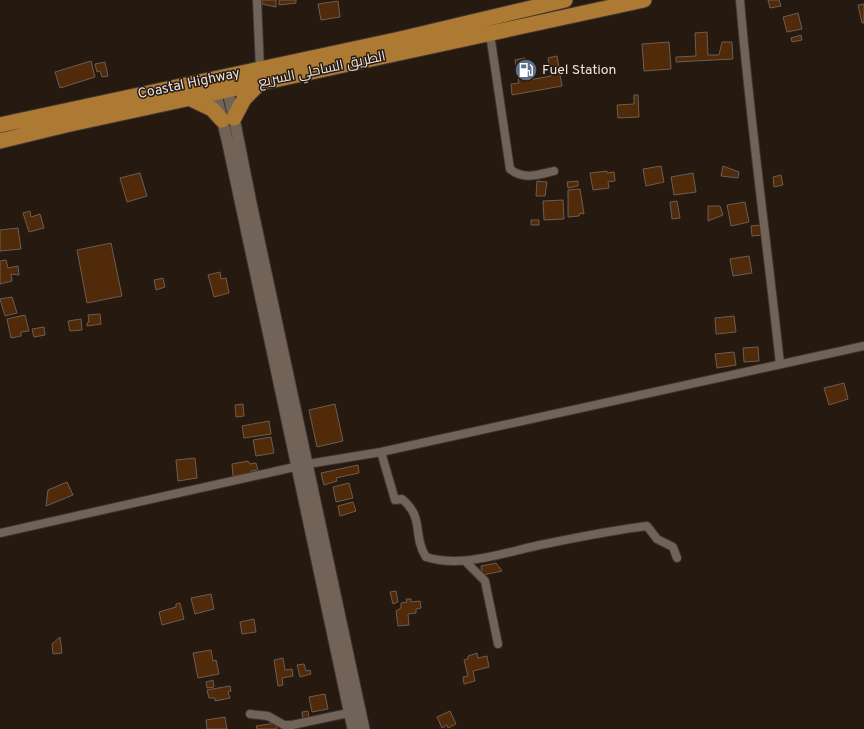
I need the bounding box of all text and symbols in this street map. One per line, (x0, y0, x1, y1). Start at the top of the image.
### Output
street label: الطريق الساحلي السريع (257, 48, 388, 94)
fuel station icon: Fuel Station (513, 57, 539, 83)
place label: Fuel Station (542, 62, 616, 79)
street label: Coastal Highway (136, 65, 242, 103)

